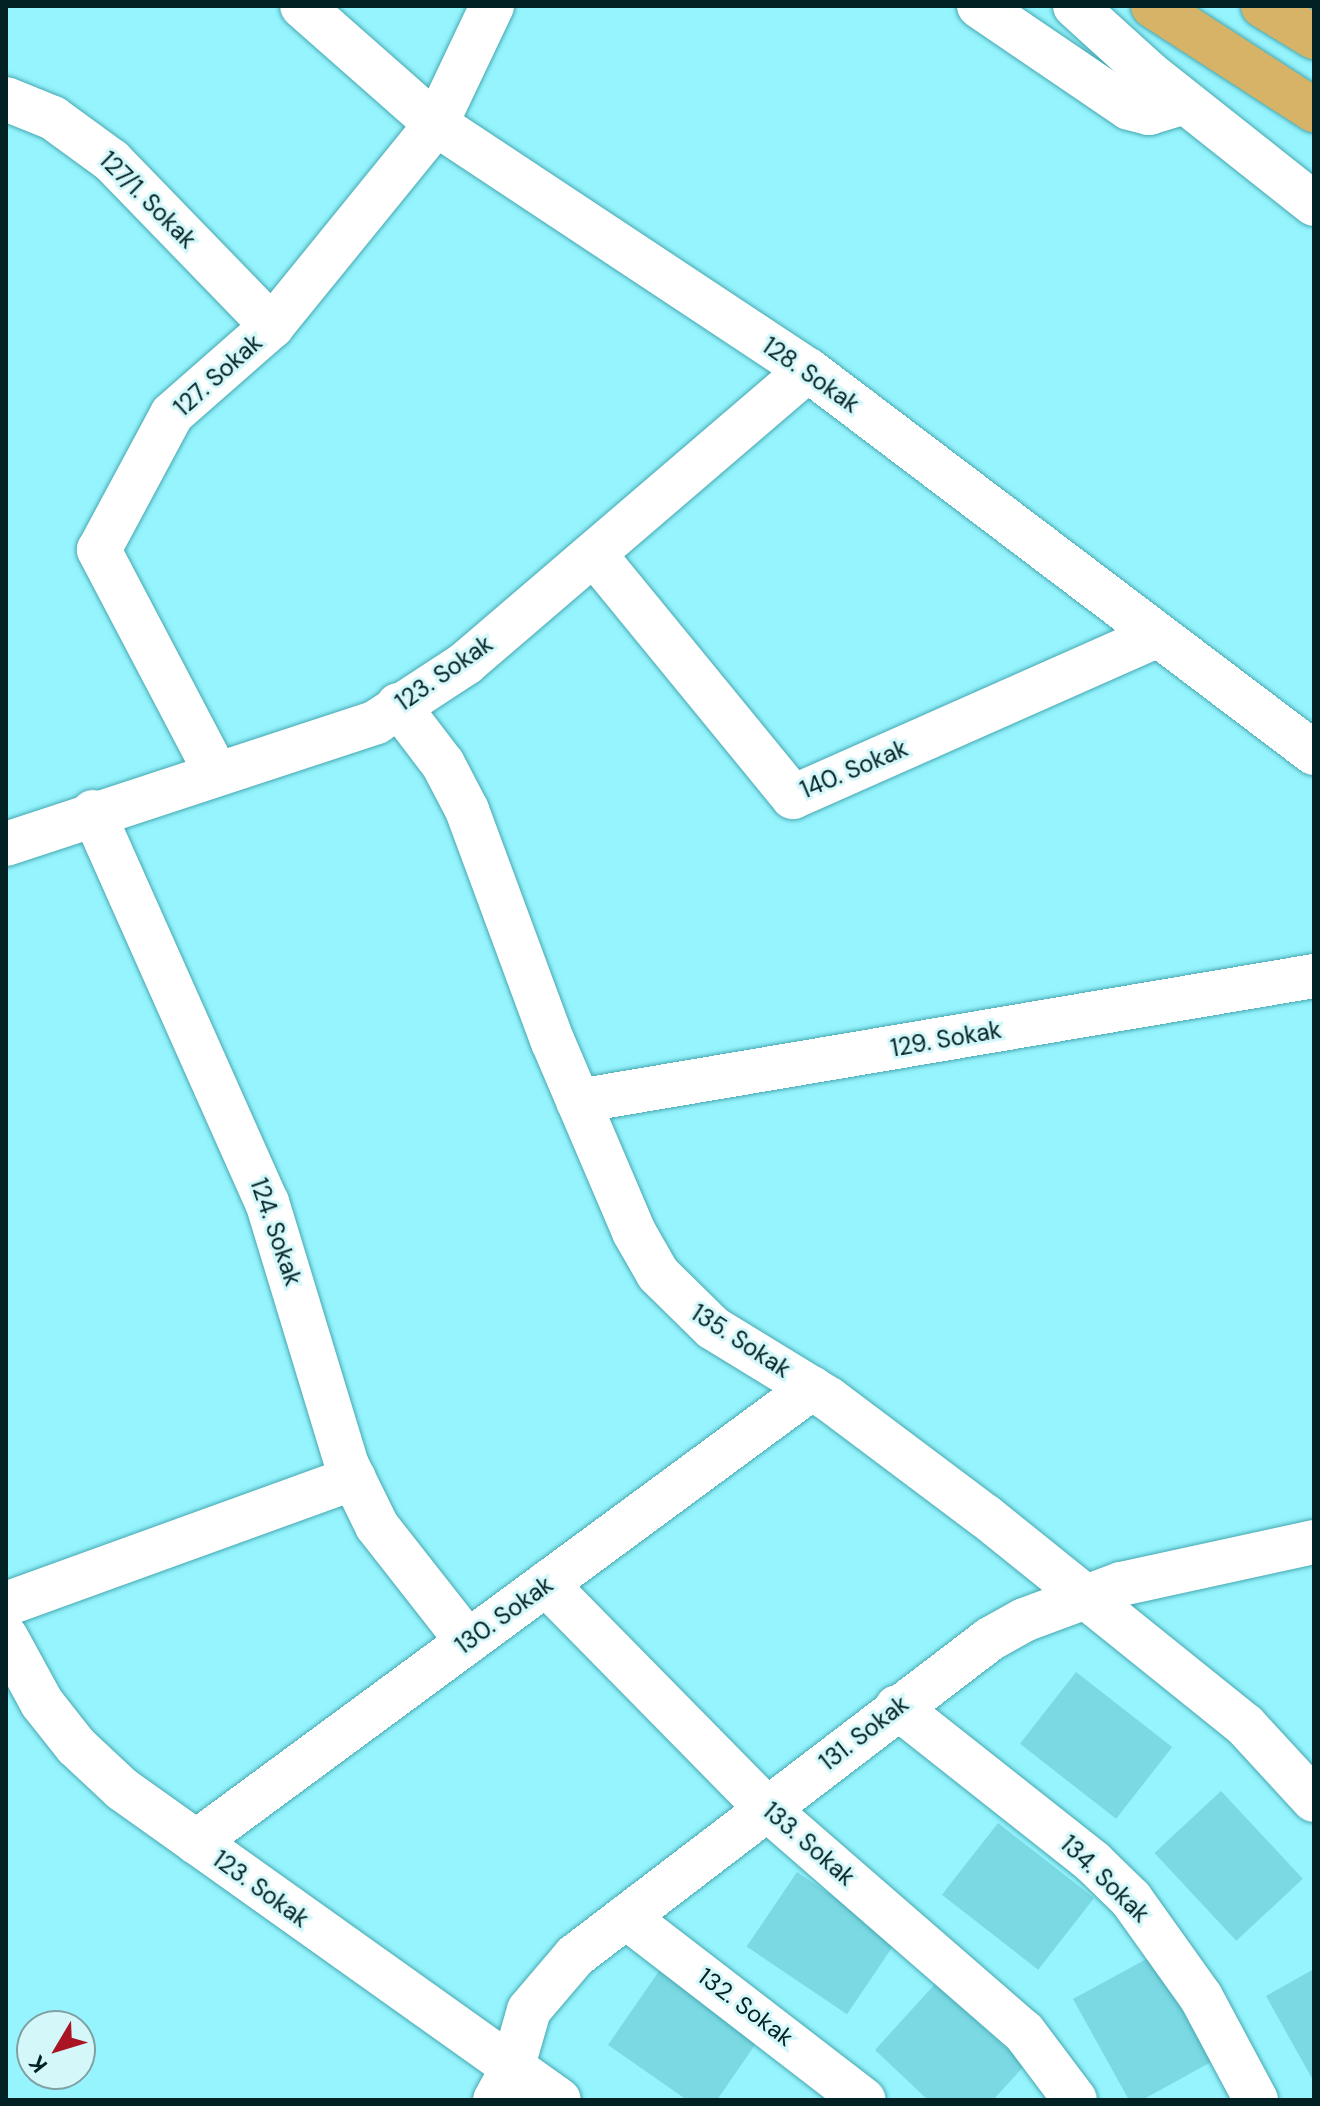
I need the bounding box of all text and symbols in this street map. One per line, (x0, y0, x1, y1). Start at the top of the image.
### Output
street label: 127/1. Sokak (94, 146, 202, 254)
street label: 127. Sokak (168, 328, 268, 422)
street label: 128. Sokak (757, 331, 865, 419)
street label: 123. Sokak (390, 629, 498, 717)
street label: 140. Sokak (796, 733, 912, 805)
street label: 129. Sokak (888, 1015, 1004, 1063)
street label: 124. Sokak (244, 1174, 308, 1290)
street label: 135. Sokak (686, 1298, 796, 1384)
street label: 130. Sokak (450, 1570, 558, 1660)
street label: 131. Sokak (814, 1689, 914, 1777)
street label: 133. Sokak (757, 1796, 861, 1892)
street label: 134. Sokak (1054, 1830, 1156, 1928)
street label: 123. Sokak (207, 1844, 315, 1934)
street label: 132. Sokak (693, 1962, 799, 2052)
north arrow (16, 2010, 96, 2090)
text: K (22, 2049, 54, 2078)

